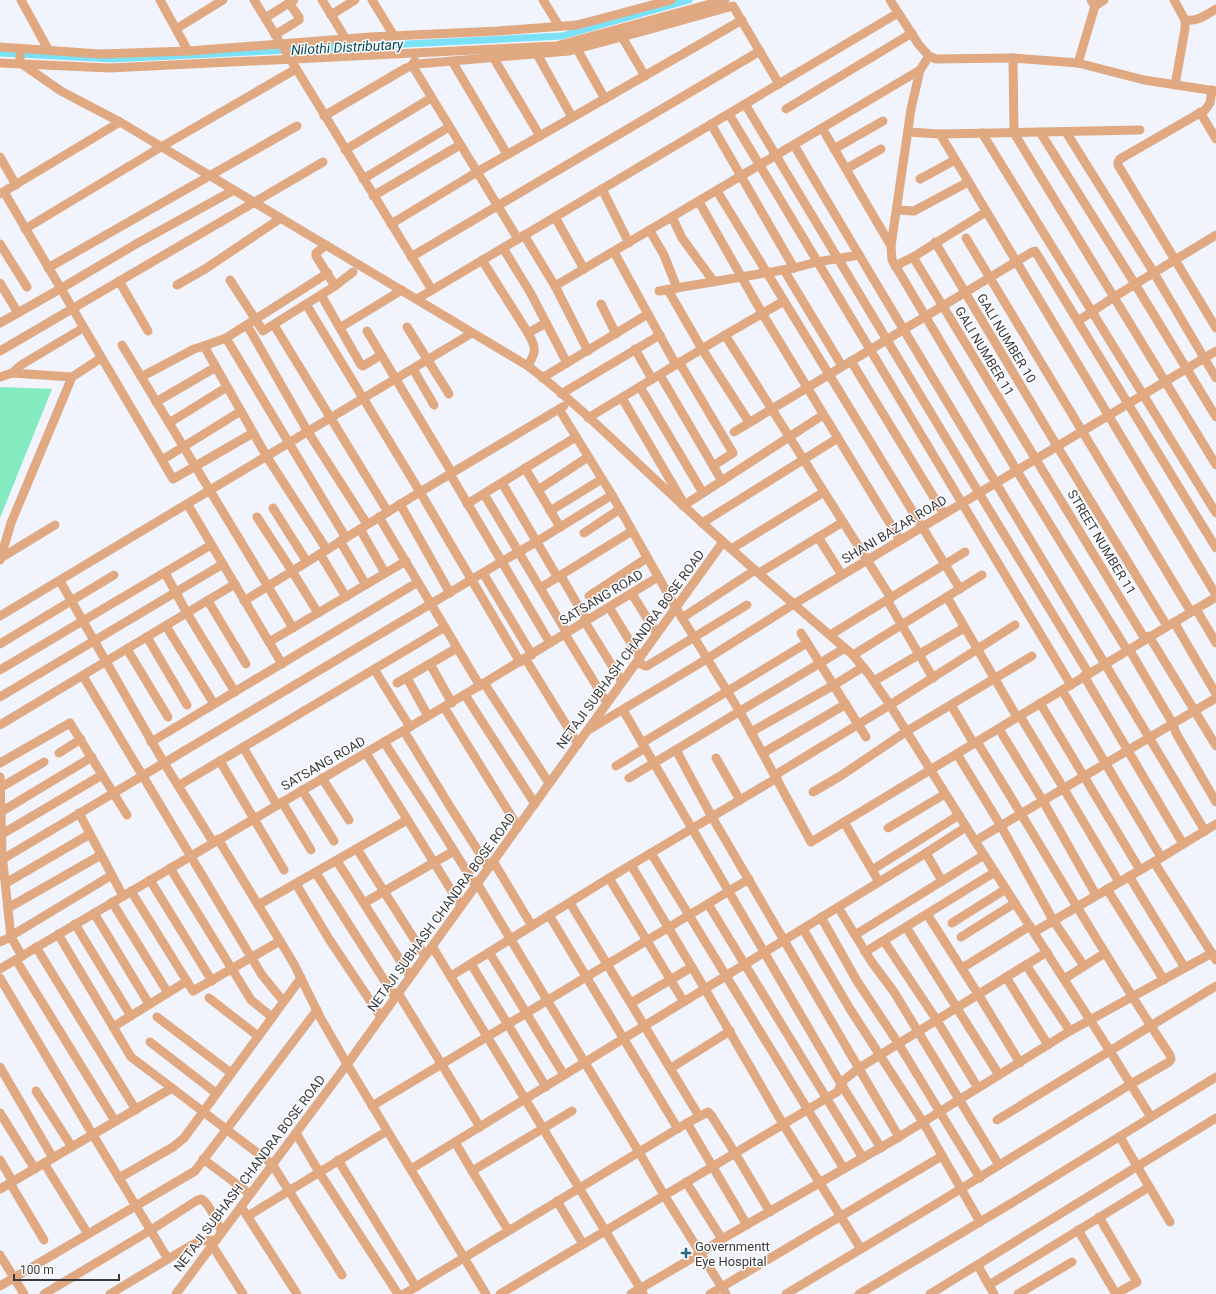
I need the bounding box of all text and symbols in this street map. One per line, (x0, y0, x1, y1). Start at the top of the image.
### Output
water label: Nilothi Distributary (290, 36, 404, 58)
street label: GALI NUMBER 10 (974, 291, 1039, 386)
street label: GALI NUMBER 11 (952, 304, 1017, 399)
street label: STREET NUMBER 11 (1064, 487, 1139, 597)
street label: SHANI BAZAR ROAD (839, 492, 949, 567)
street label: NETAJI SUBHASH CHANDRA BOSE ROAD (553, 547, 708, 752)
street label: SATSANG ROAD (557, 567, 646, 628)
street label: SATSANG ROAD (279, 733, 368, 794)
street label: NETAJI SUBHASH CHANDRA BOSE ROAD (364, 810, 519, 1015)
street label: NETAJI SUBHASH CHANDRA BOSE ROAD (171, 1072, 328, 1274)
place label: Governmentt Eye Hospital (695, 1239, 770, 1269)
marker: Governmentt Eye Hospital (680, 1247, 692, 1259)
scale bar (14, 1256, 119, 1282)
text: 100 m (20, 1263, 54, 1277)

